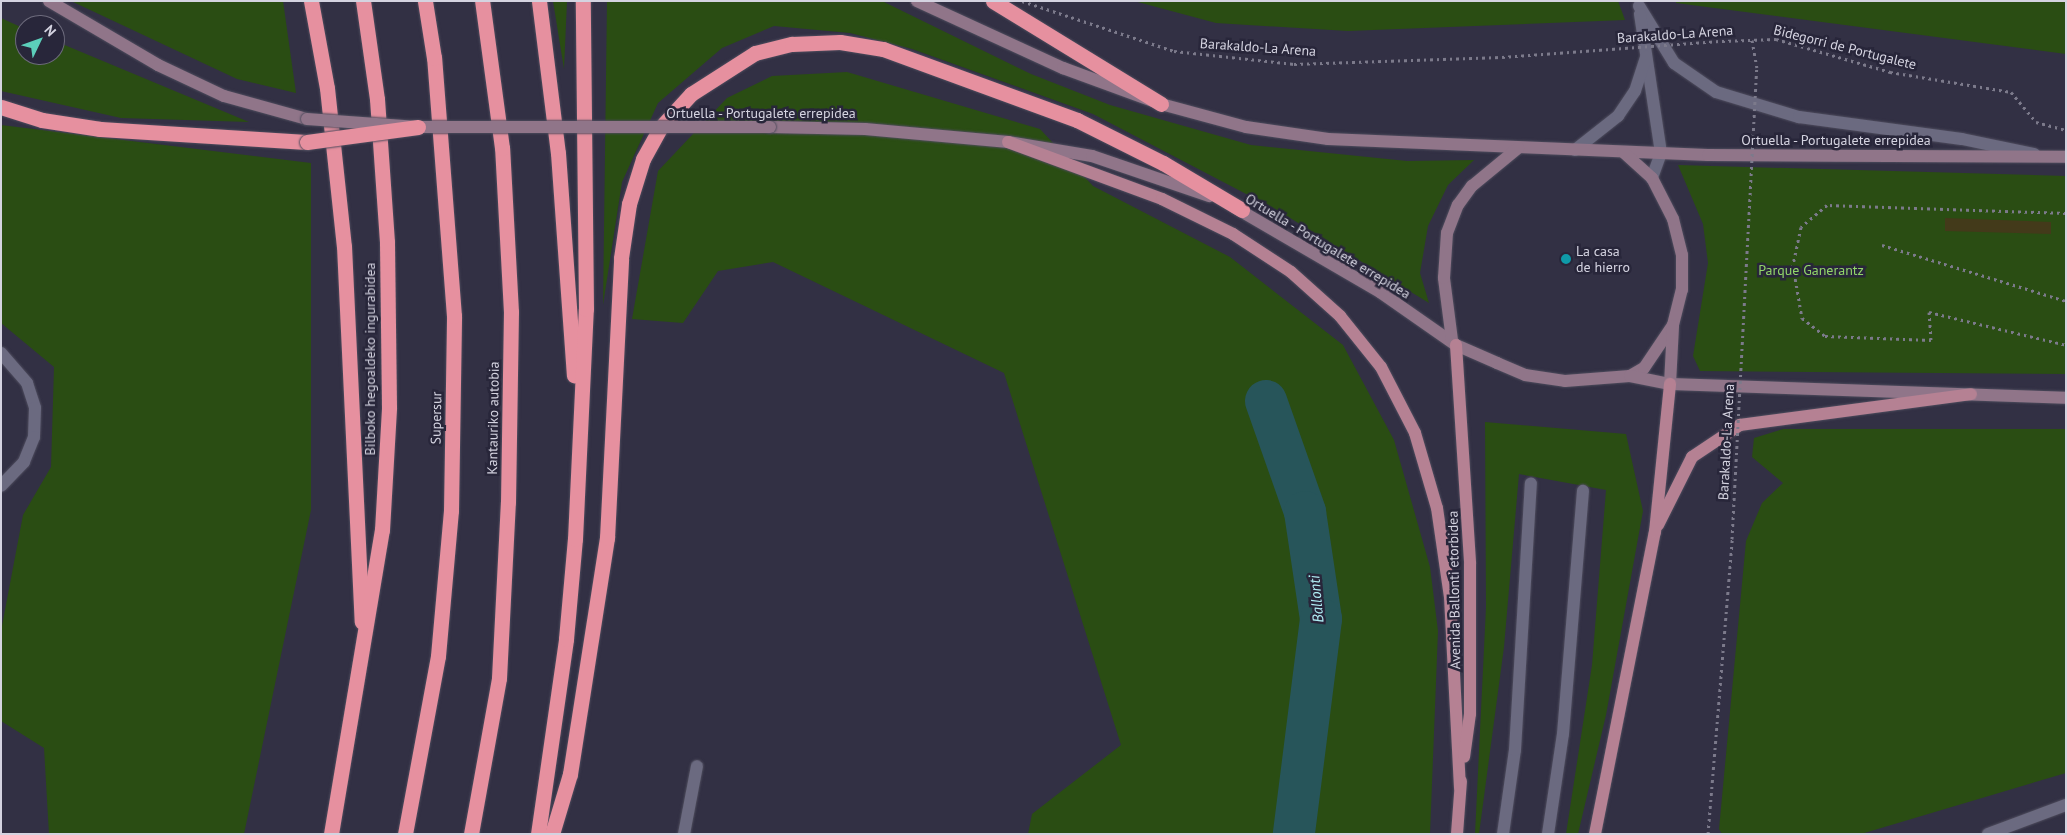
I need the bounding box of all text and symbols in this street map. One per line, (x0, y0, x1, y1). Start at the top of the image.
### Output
north arrow (15, 15, 65, 65)
text: N (41, 21, 60, 40)
street label: Bidegorri de Portugalete (1772, 21, 1918, 73)
street label: Barakaldo-La Arena (1616, 22, 1734, 46)
street label: Barakaldo-La Arena (1199, 35, 1317, 59)
street label: Ortuella - Portugalete errepidea (665, 105, 857, 121)
street label: Ortuella - Portugalete errepidea (1740, 132, 1932, 148)
street label: Ortuella - Portugalete errepidea (1241, 189, 1415, 303)
place label: La casa de hierro (1576, 243, 1630, 276)
marker: La casa de hierro (1560, 253, 1572, 265)
street label: Bilboko hegoaldeko ingurabidea (362, 262, 378, 456)
park label: Parque Ganerantz (1758, 262, 1864, 278)
street label: Kantauriko autobia (484, 361, 502, 475)
street label: Barakaldo-La Arena (1715, 383, 1737, 501)
street label: Supersur (427, 392, 445, 444)
street label: Avenida Ballonti etorbidea (1444, 511, 1464, 669)
water label: Ballonti (1305, 574, 1327, 624)

